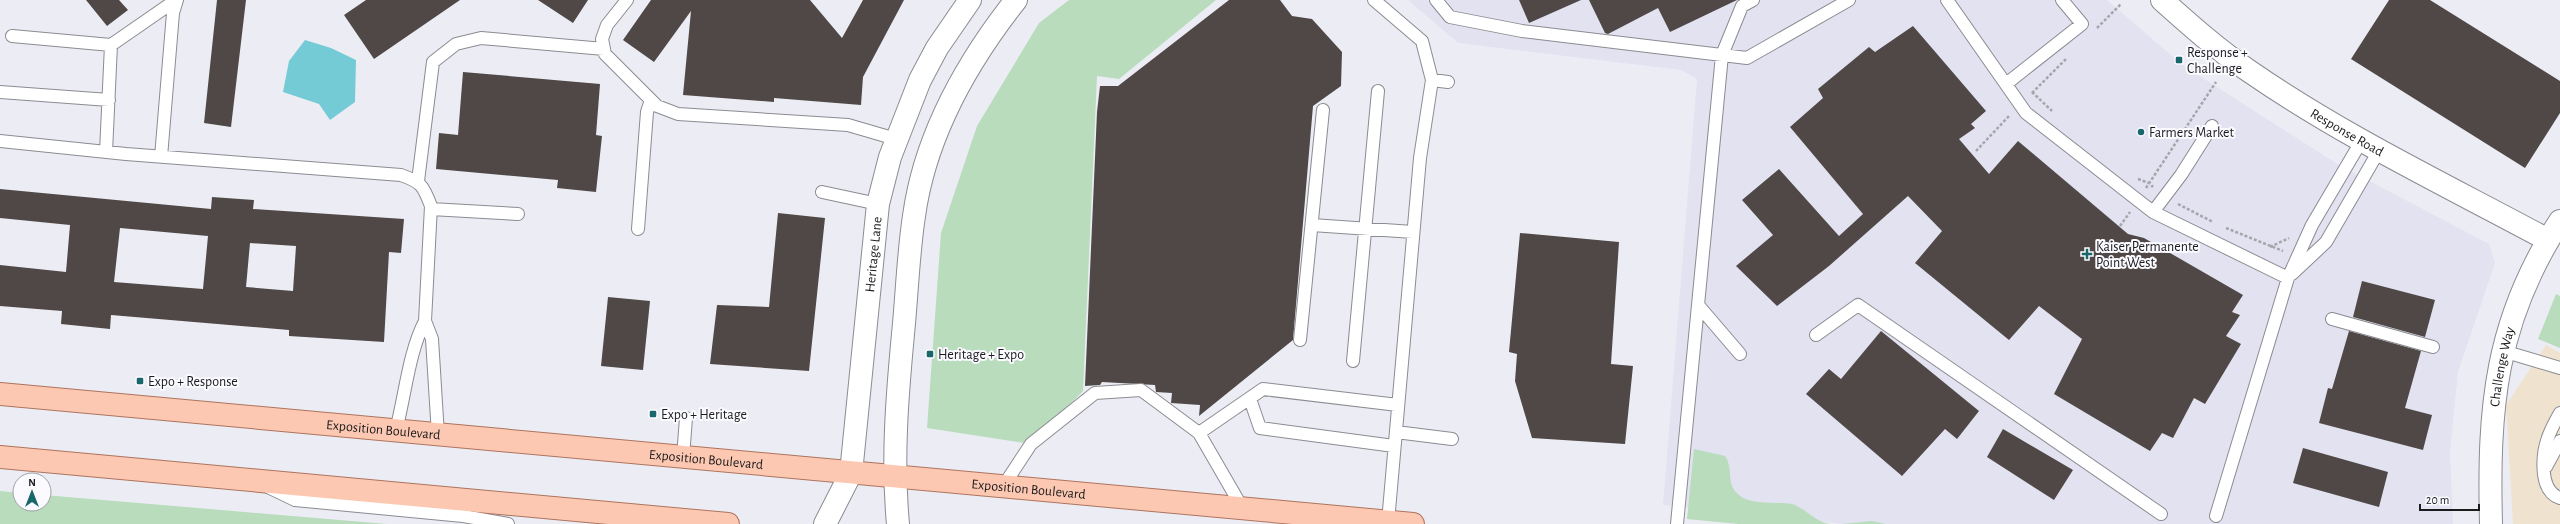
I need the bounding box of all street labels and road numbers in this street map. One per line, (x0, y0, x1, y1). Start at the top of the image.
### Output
street label: Response Road (2308, 106, 2386, 159)
street label: Heritage Lane (863, 216, 885, 293)
street label: Challenge Way (2488, 325, 2517, 408)
street label: Exposition Boulevard (326, 418, 441, 442)
street label: Exposition Boulevard (648, 448, 764, 472)
street label: Exposition Boulevard (971, 477, 1086, 502)

